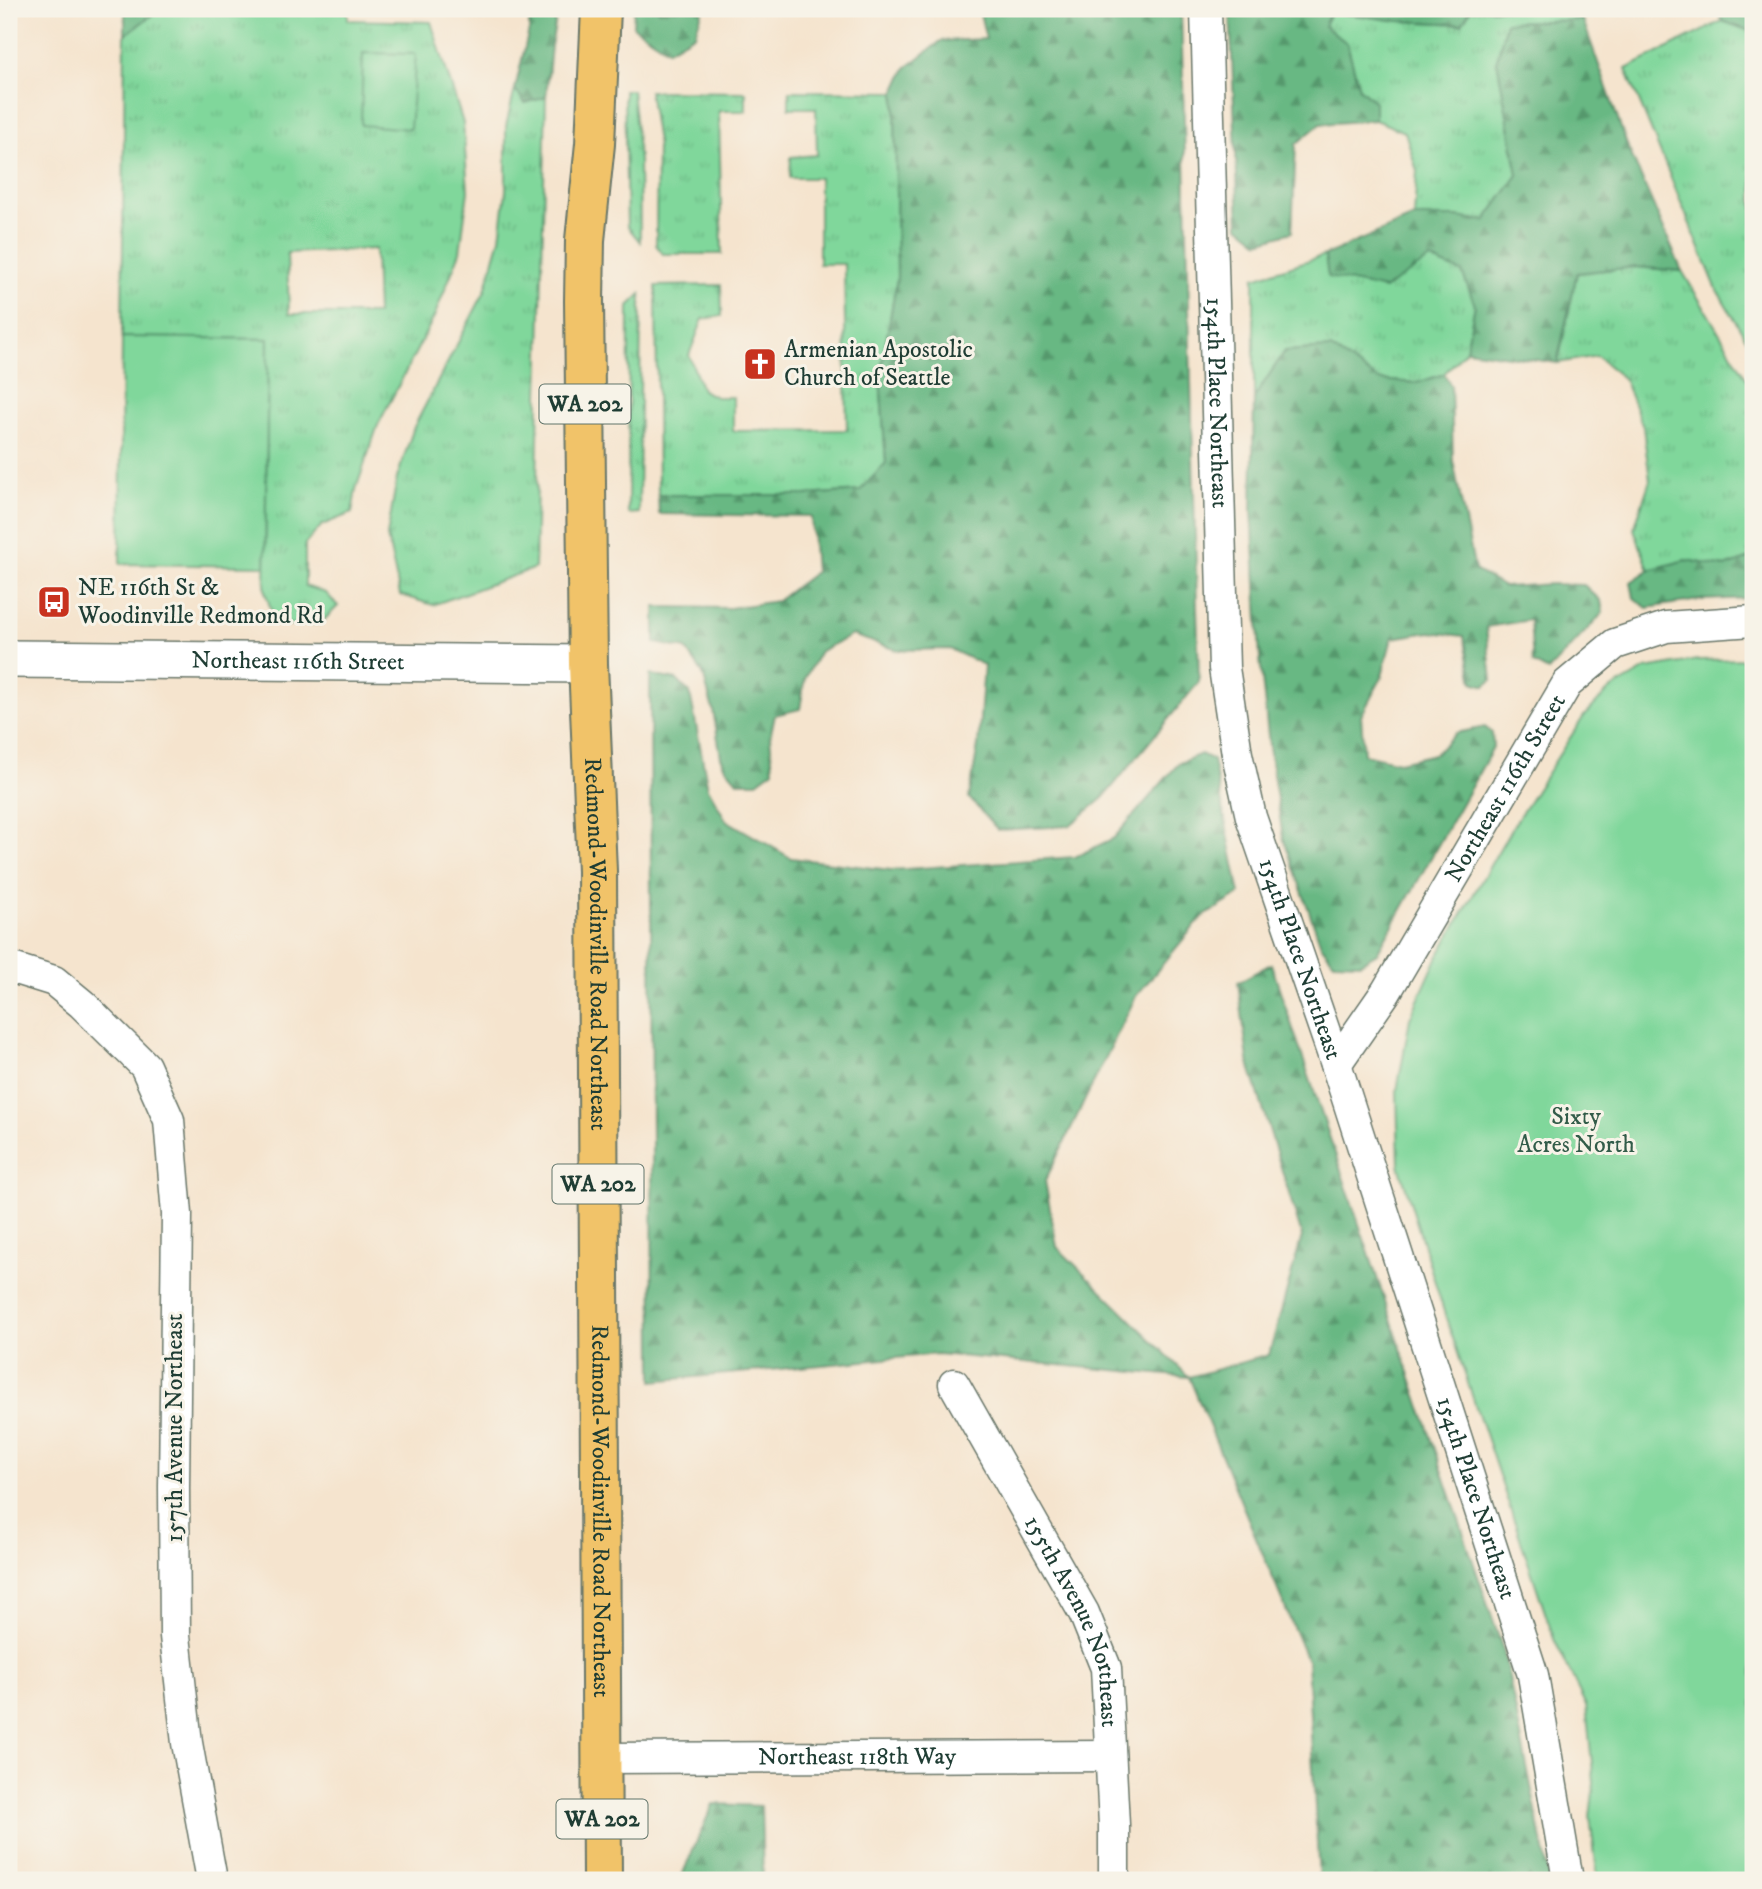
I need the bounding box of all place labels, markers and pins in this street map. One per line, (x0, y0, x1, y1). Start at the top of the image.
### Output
place label: Armenian Apostolic Church of Seattle (784, 335, 973, 393)
church icon: Armenian Apostolic Church of Seattle (741, 345, 779, 383)
place label: NE 116th St & Woodinville Redmond Rd (77, 573, 324, 631)
bus stop icon: NE 116th St & Woodinville Redmond Rd (35, 583, 73, 621)

